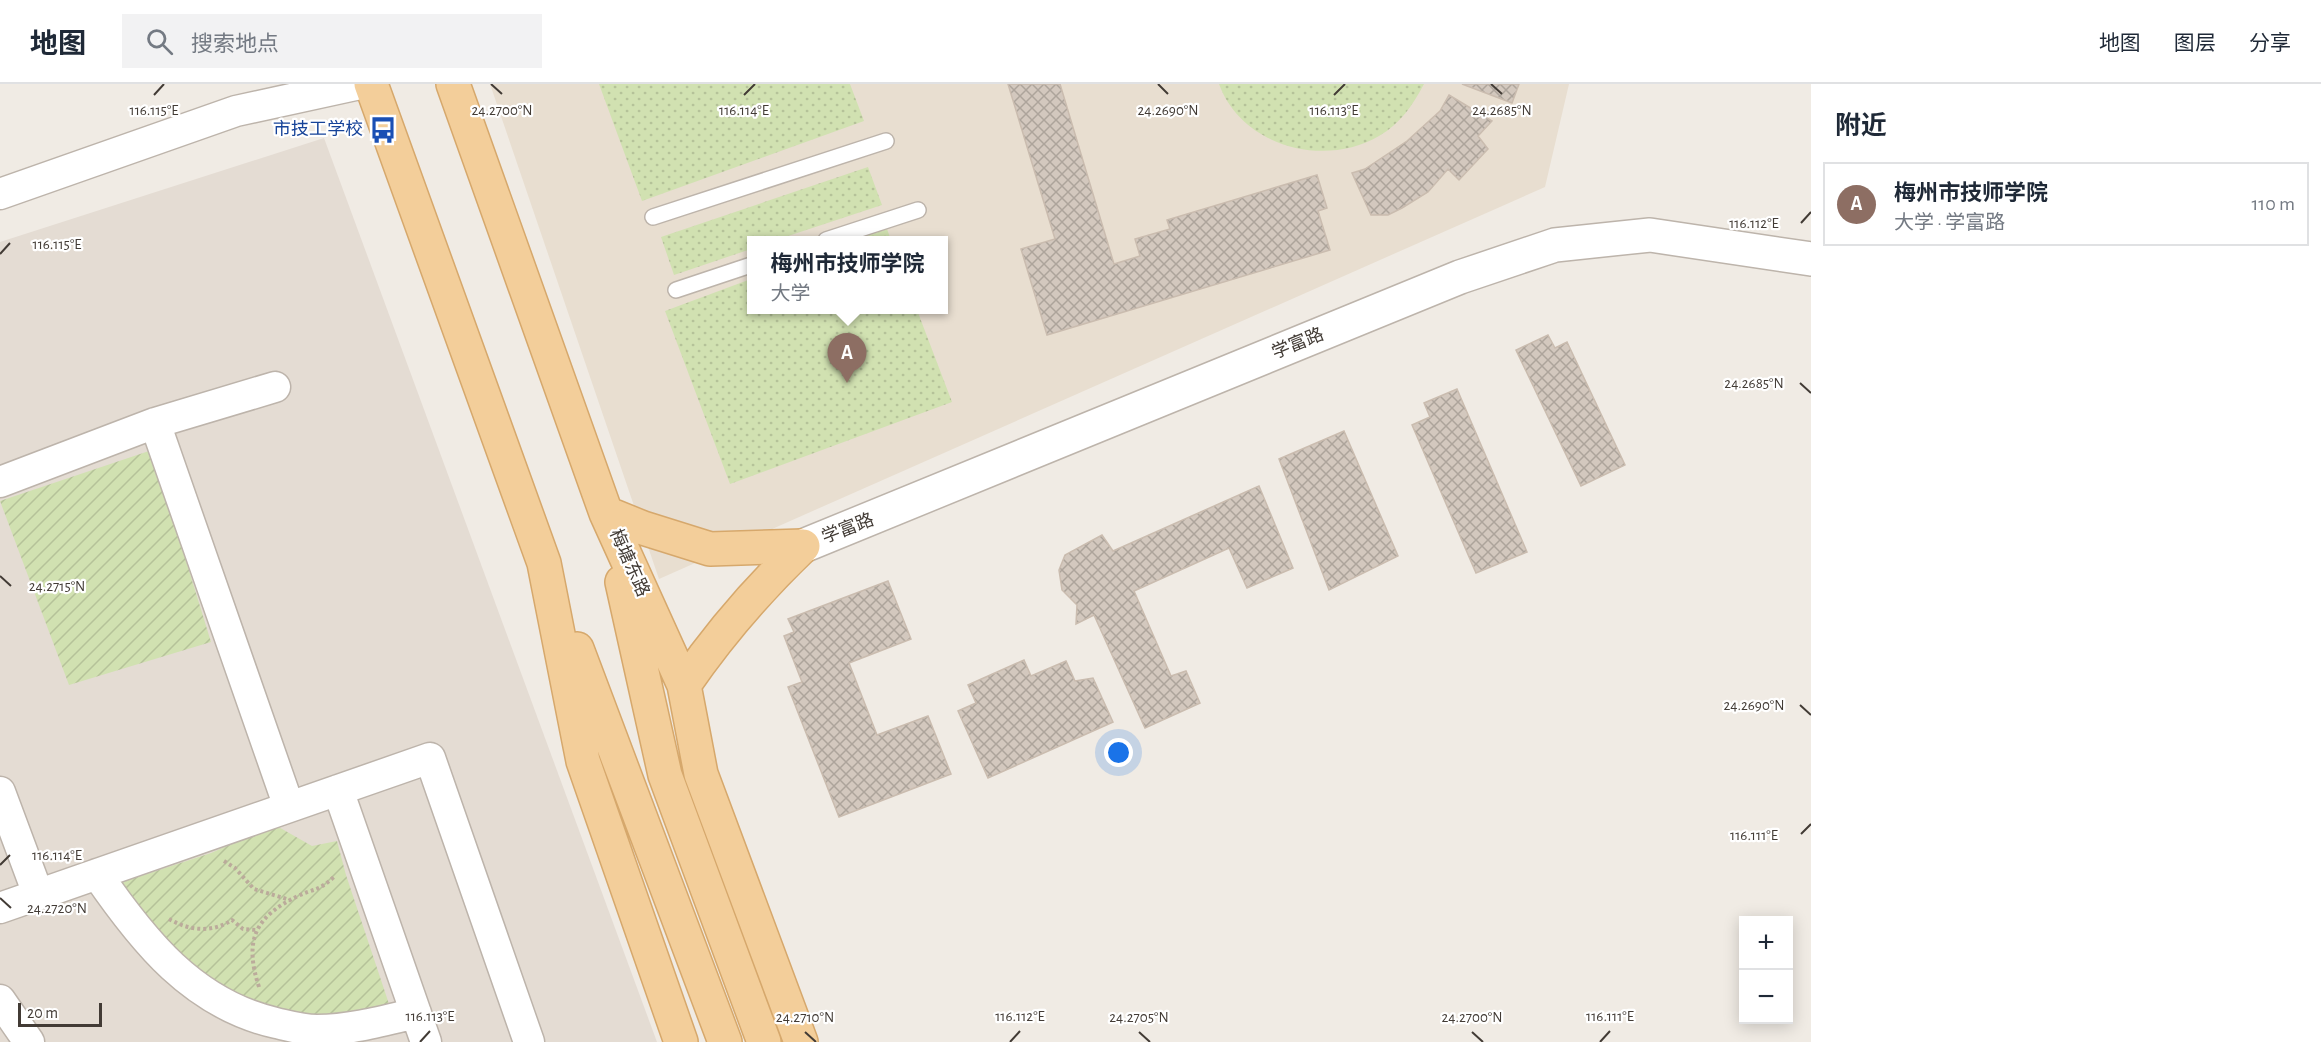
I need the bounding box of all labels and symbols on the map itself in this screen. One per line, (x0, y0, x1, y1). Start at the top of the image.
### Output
text: 116.115°E (129, 103, 179, 118)
text: 24.2700°N (471, 103, 533, 118)
text: 116.114°E (719, 103, 769, 118)
text: 24.2690°N (1138, 103, 1198, 118)
text: 116.113°E (1310, 103, 1358, 118)
text: 24.2685°N (1472, 103, 1532, 118)
bus stop icon: 市技工学校 (368, 115, 398, 145)
place label: 市技工学校 (273, 119, 363, 139)
text: 116.112°E (1729, 216, 1779, 231)
text: 116.115°E (32, 237, 82, 252)
street label: 学富路 (1269, 324, 1326, 362)
pin: A (828, 334, 866, 383)
text: 24.2685°N (1724, 376, 1784, 391)
street label: 学富路 (819, 509, 876, 547)
street label: 梅塘东路 (606, 526, 654, 600)
text: 24.2715°N (29, 579, 85, 594)
text: 24.2690°N (1724, 698, 1784, 713)
your location (1104, 738, 1133, 767)
text: 116.111°E (1730, 828, 1778, 843)
text: 116.114°E (32, 848, 82, 863)
text: 24.2720°N (27, 901, 87, 916)
scale bar (18, 1000, 102, 1028)
text: 116.113°E (406, 1009, 454, 1024)
text: 116.112°E (995, 1009, 1045, 1024)
text: 116.111°E (1586, 1009, 1634, 1024)
text: 24.2710°N (776, 1010, 834, 1025)
text: 24.2705°N (1109, 1010, 1169, 1025)
text: 24.2700°N (1441, 1010, 1503, 1025)

